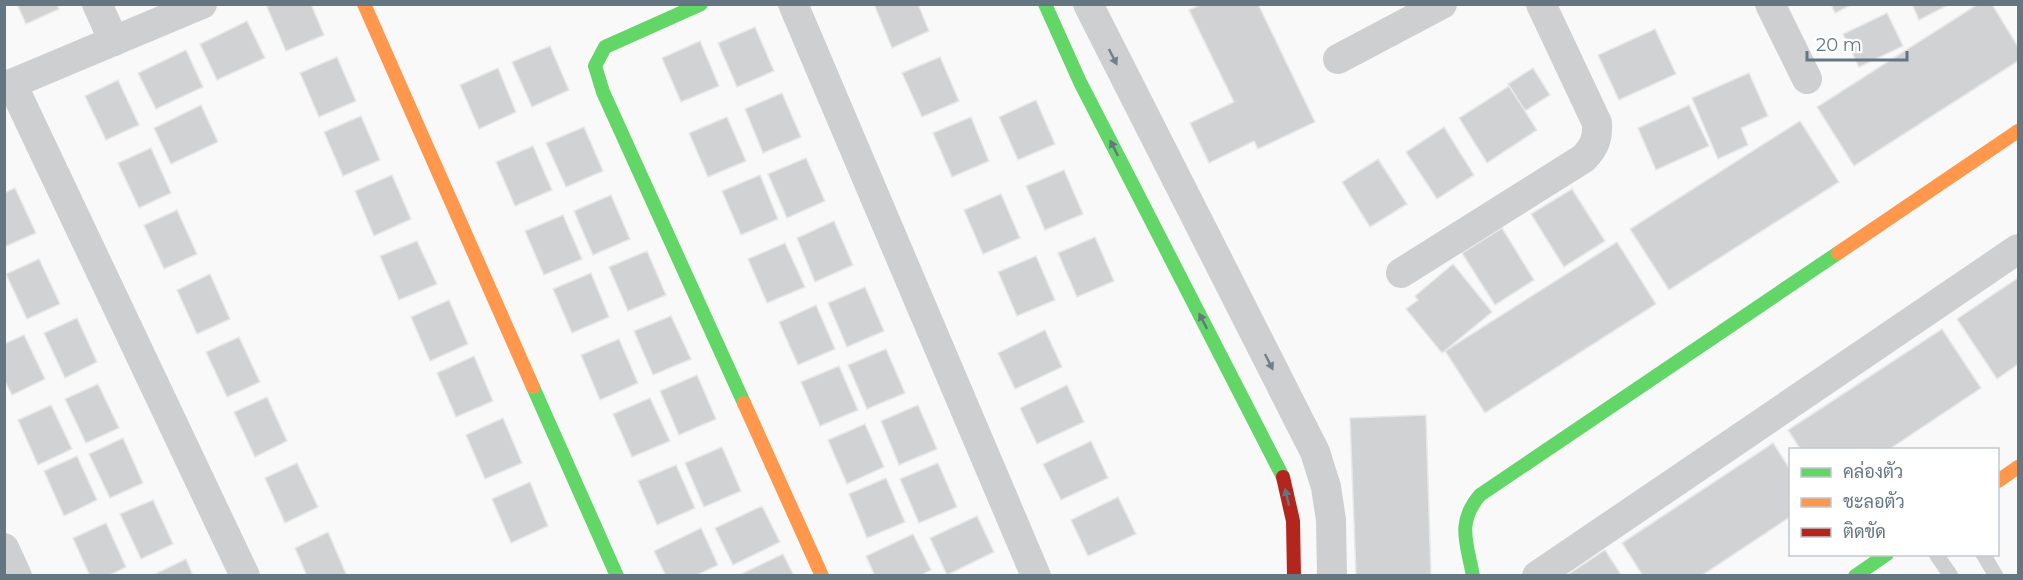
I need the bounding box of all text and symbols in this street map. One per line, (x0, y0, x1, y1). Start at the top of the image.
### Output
scale bar (1807, 24, 1908, 62)
text: 20 m (1816, 34, 1862, 56)
one-way arrow (1109, 49, 1118, 66)
one-way arrow (1109, 139, 1119, 156)
one-way arrow (1198, 313, 1208, 330)
one-way arrow (1264, 354, 1274, 371)
legend (1789, 448, 1999, 556)
text: คล่องตัว (1843, 460, 1903, 483)
one-way arrow (1282, 487, 1292, 506)
text: ชะลอตัว (1843, 491, 1905, 513)
text: ติดขัด (1843, 521, 1886, 543)

